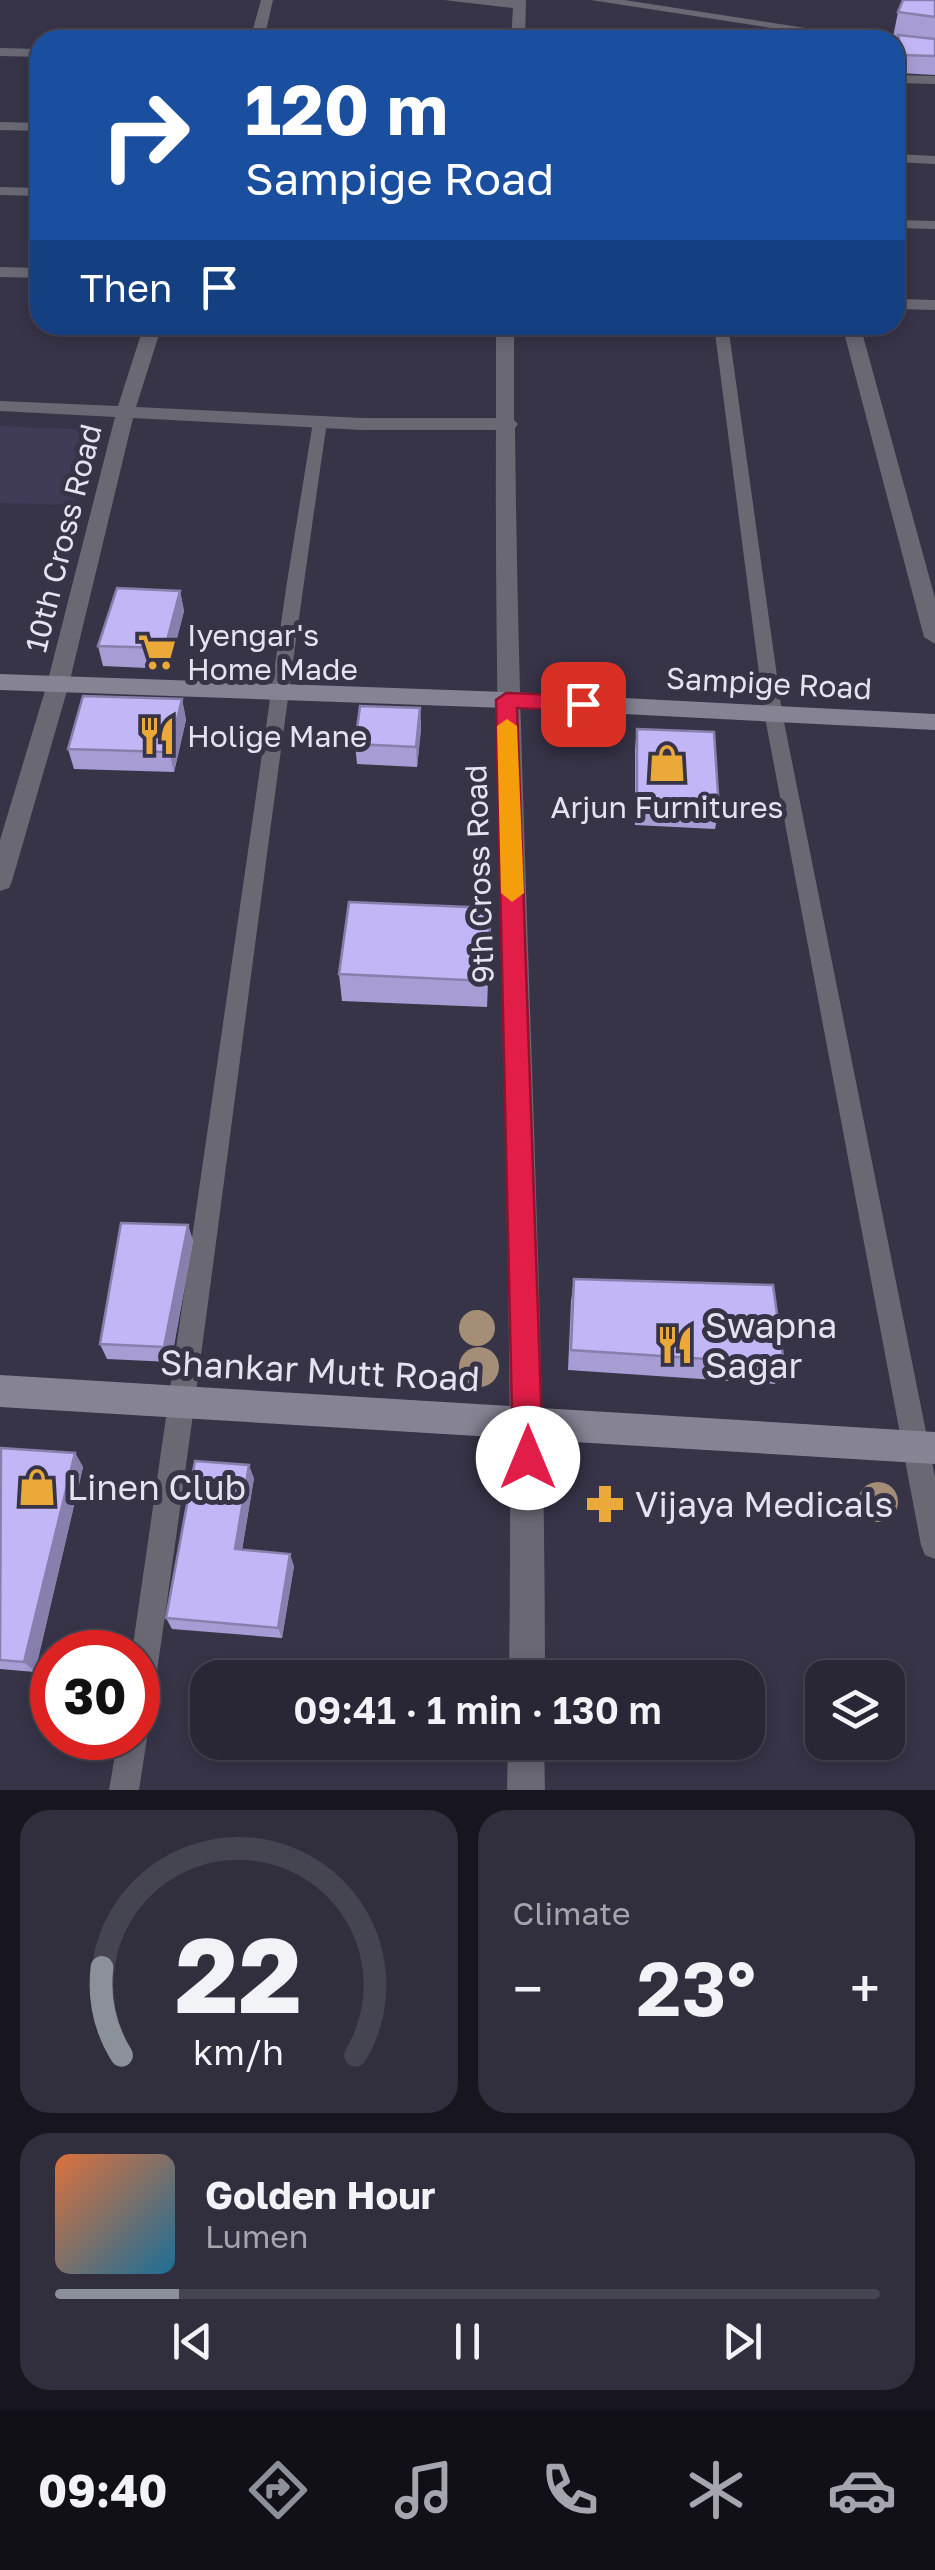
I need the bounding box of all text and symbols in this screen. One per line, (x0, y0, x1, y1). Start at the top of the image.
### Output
text: 120 m (245, 66, 448, 150)
icon: right (80, 70, 210, 200)
text: Sampige Road (245, 151, 554, 205)
icon: arrive (192, 260, 247, 315)
text: Then (80, 265, 172, 310)
street label: 10th Cross Road (17, 420, 109, 656)
place label: Iyengar's Home Made (187, 617, 358, 687)
supermarket icon: Iyengar's Home Made (136, 631, 178, 673)
street label: Sampige Road (665, 660, 873, 706)
pin (541, 662, 626, 747)
icon: arrive (556, 677, 611, 732)
restaurant icon: Holige Mane (136, 715, 178, 757)
place label: Holige Mane (187, 718, 367, 754)
shop icon: Arjun Furnitures (646, 742, 688, 784)
street label: 9th Cross Road (457, 764, 501, 984)
place label: Arjun Furnitures (551, 789, 783, 825)
place label: Swapna Sagar (705, 1304, 837, 1386)
restaurant icon: Swapna Sagar (654, 1324, 696, 1366)
street label: Shankar Mutt Road (159, 1341, 481, 1399)
position arrow (476, 1406, 580, 1510)
shop icon: Linen Club (16, 1466, 58, 1508)
place label: Linen Club (67, 1466, 246, 1508)
pharmacy icon: Vijaya Medicals (584, 1483, 626, 1525)
place label: Vijaya Medicals (635, 1483, 893, 1525)
speed limit sign: 30 (30, 1630, 160, 1760)
map controls (805, 1660, 905, 1760)
button: layers (805, 1660, 905, 1760)
text: 09:41 · 1 min · 130 m (293, 1687, 662, 1732)
text: Climate (513, 1894, 631, 1932)
text: 22 (175, 1911, 302, 2036)
text: 23° (637, 1942, 756, 2033)
text: − (513, 1955, 543, 2021)
text: + (850, 1955, 880, 2021)
text: km/h (193, 2030, 284, 2073)
text: Golden Hour (205, 2172, 436, 2217)
text: Lumen (205, 2217, 309, 2255)
icon: previous (165, 2314, 220, 2369)
icon: pause (440, 2314, 495, 2369)
icon: next (715, 2314, 770, 2369)
icon: directions (243, 2455, 313, 2525)
icon: music (389, 2455, 459, 2525)
icon: phone (535, 2455, 605, 2525)
icon: climate (681, 2455, 751, 2525)
icon: car (827, 2455, 897, 2525)
text: 09:40 (38, 2463, 168, 2517)

